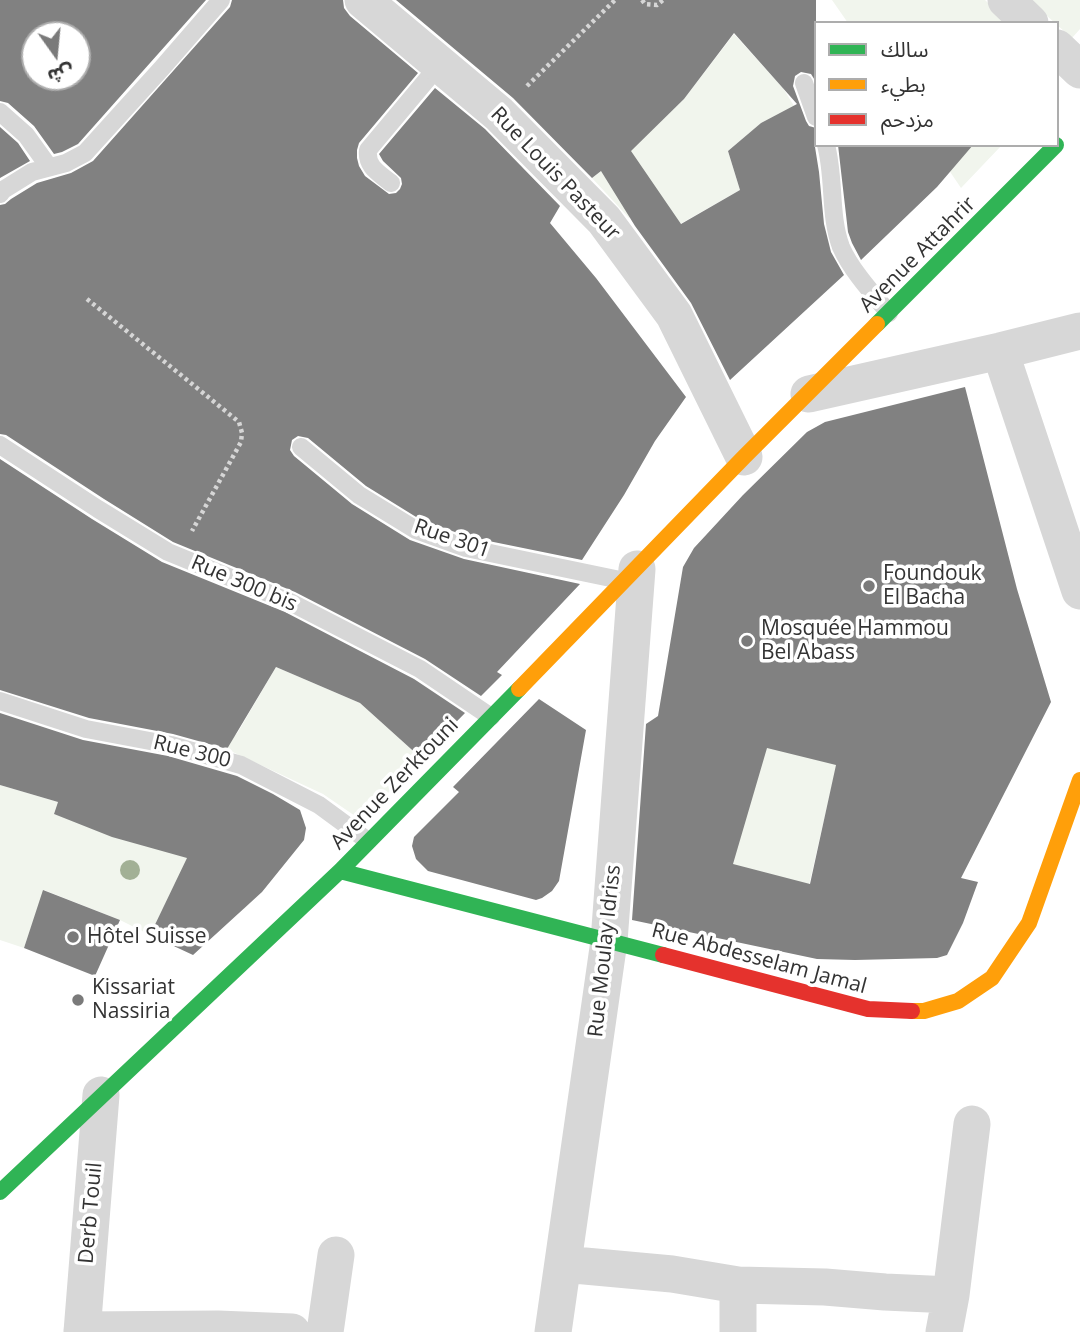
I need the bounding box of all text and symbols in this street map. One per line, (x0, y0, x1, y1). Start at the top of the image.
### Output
north arrow (21, 21, 91, 91)
legend (814, 21, 1059, 147)
text: سالك (881, 35, 928, 63)
text: ش (45, 58, 77, 90)
text: بطيء (881, 70, 926, 98)
street label: Rue Louis Pasteur (485, 102, 625, 246)
text: مزدحم (881, 105, 934, 133)
street label: Avenue Attahrir (855, 192, 981, 318)
street label: Rue 301 (410, 514, 494, 564)
street label: Rue 300 bis (187, 550, 301, 618)
place label: Foundouk El Bacha (883, 561, 982, 611)
marker: Foundouk El Bacha (861, 578, 877, 594)
place label: Mosquée Hammou Bel Abass (761, 616, 949, 666)
marker: Mosquée Hammou Bel Abass (739, 633, 755, 649)
street label: Avenue Zerktouni (326, 713, 464, 855)
street label: Rue 300 (151, 730, 233, 774)
street label: Rue Moulay Idriss (583, 864, 627, 1038)
street label: Rue Abdesselam Jamal (649, 918, 869, 1000)
place label: Hôtel Suisse (87, 924, 207, 950)
marker: Hôtel Suisse (65, 929, 81, 945)
place label: Kissariat Nassiria (92, 975, 175, 1025)
marker: Kissariat Nassiria (70, 992, 86, 1008)
street label: Derb Touil (74, 1161, 108, 1265)

